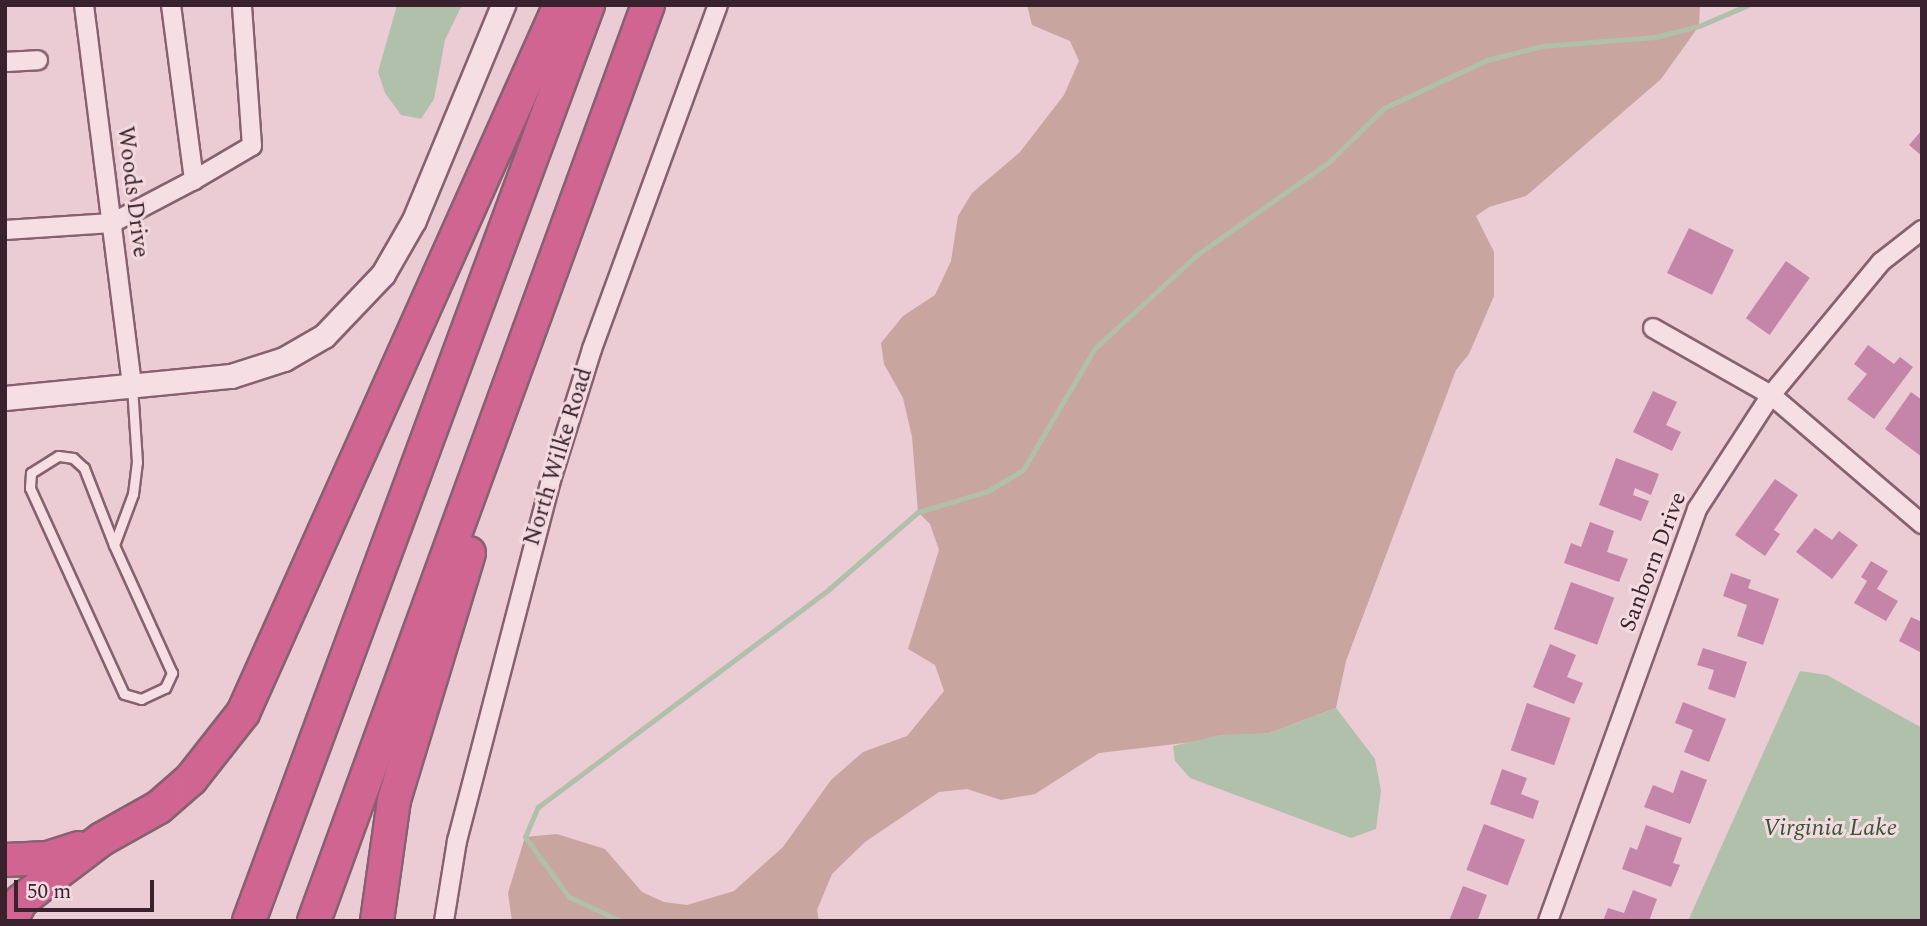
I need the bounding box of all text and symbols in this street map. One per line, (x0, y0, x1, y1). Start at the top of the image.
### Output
street label: Woods Drive (110, 125, 154, 259)
street label: North Wilke Road (519, 365, 599, 549)
street label: Sanborn Drive (1615, 488, 1693, 636)
water label: Virginia Lake (1763, 815, 1897, 843)
scale bar (18, 866, 158, 910)
text: 50 m (27, 876, 71, 908)

